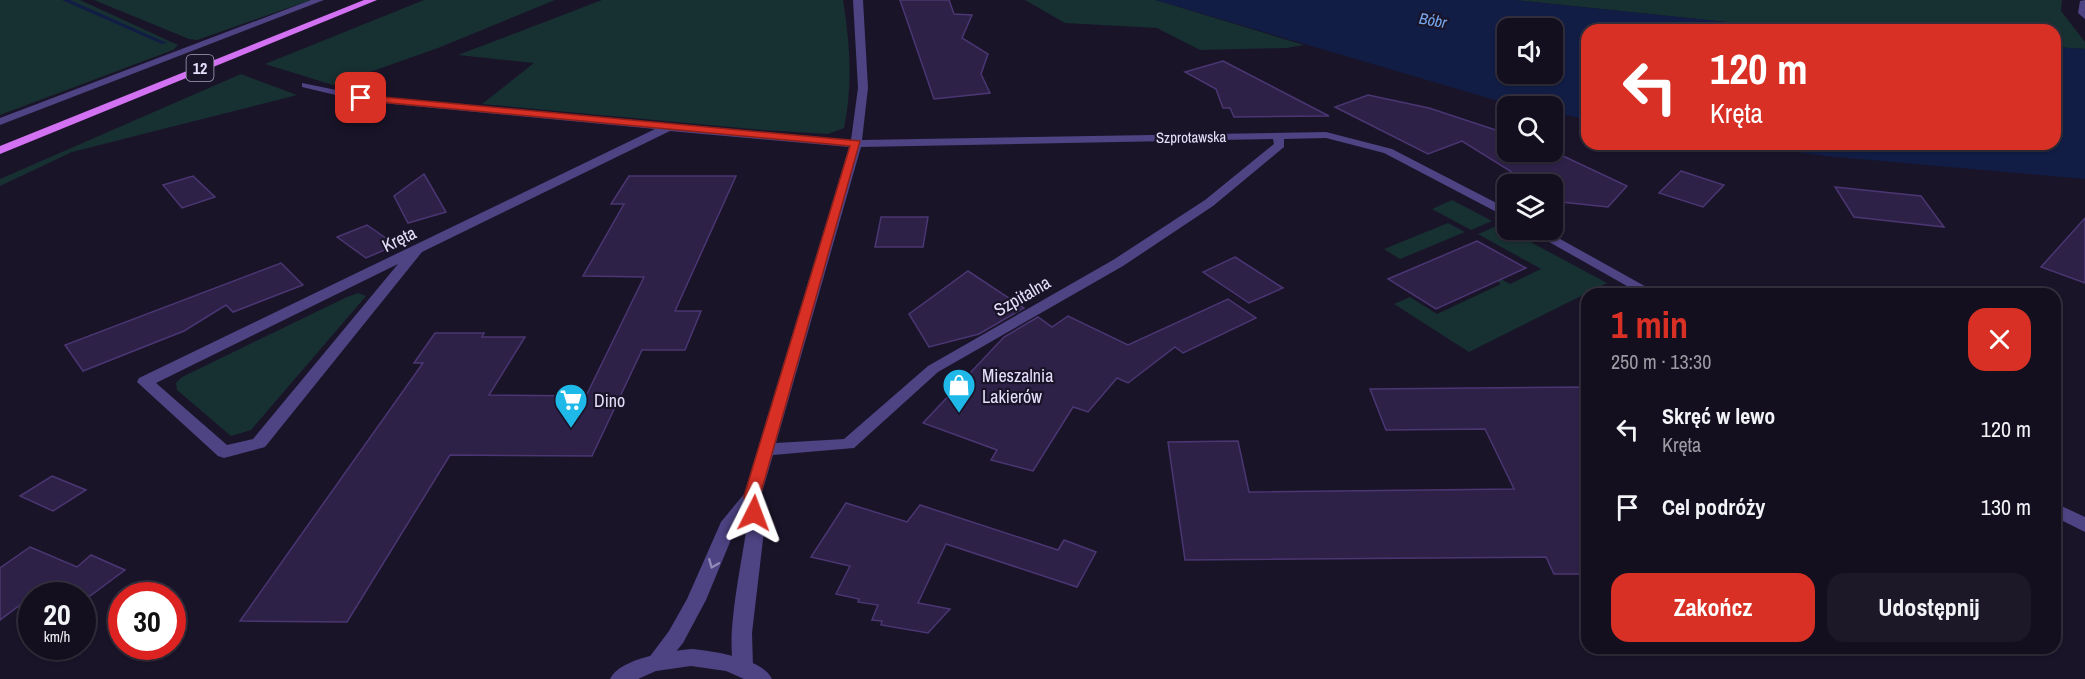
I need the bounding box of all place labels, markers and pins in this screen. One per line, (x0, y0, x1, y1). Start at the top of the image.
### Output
pin (335, 72, 386, 123)
place label: Mieszalnia Lakierów (982, 363, 1053, 409)
shop icon: Mieszalnia Lakierów (941, 367, 977, 414)
supermarket icon: Dino (553, 382, 589, 429)
place label: Dino (594, 388, 625, 413)

